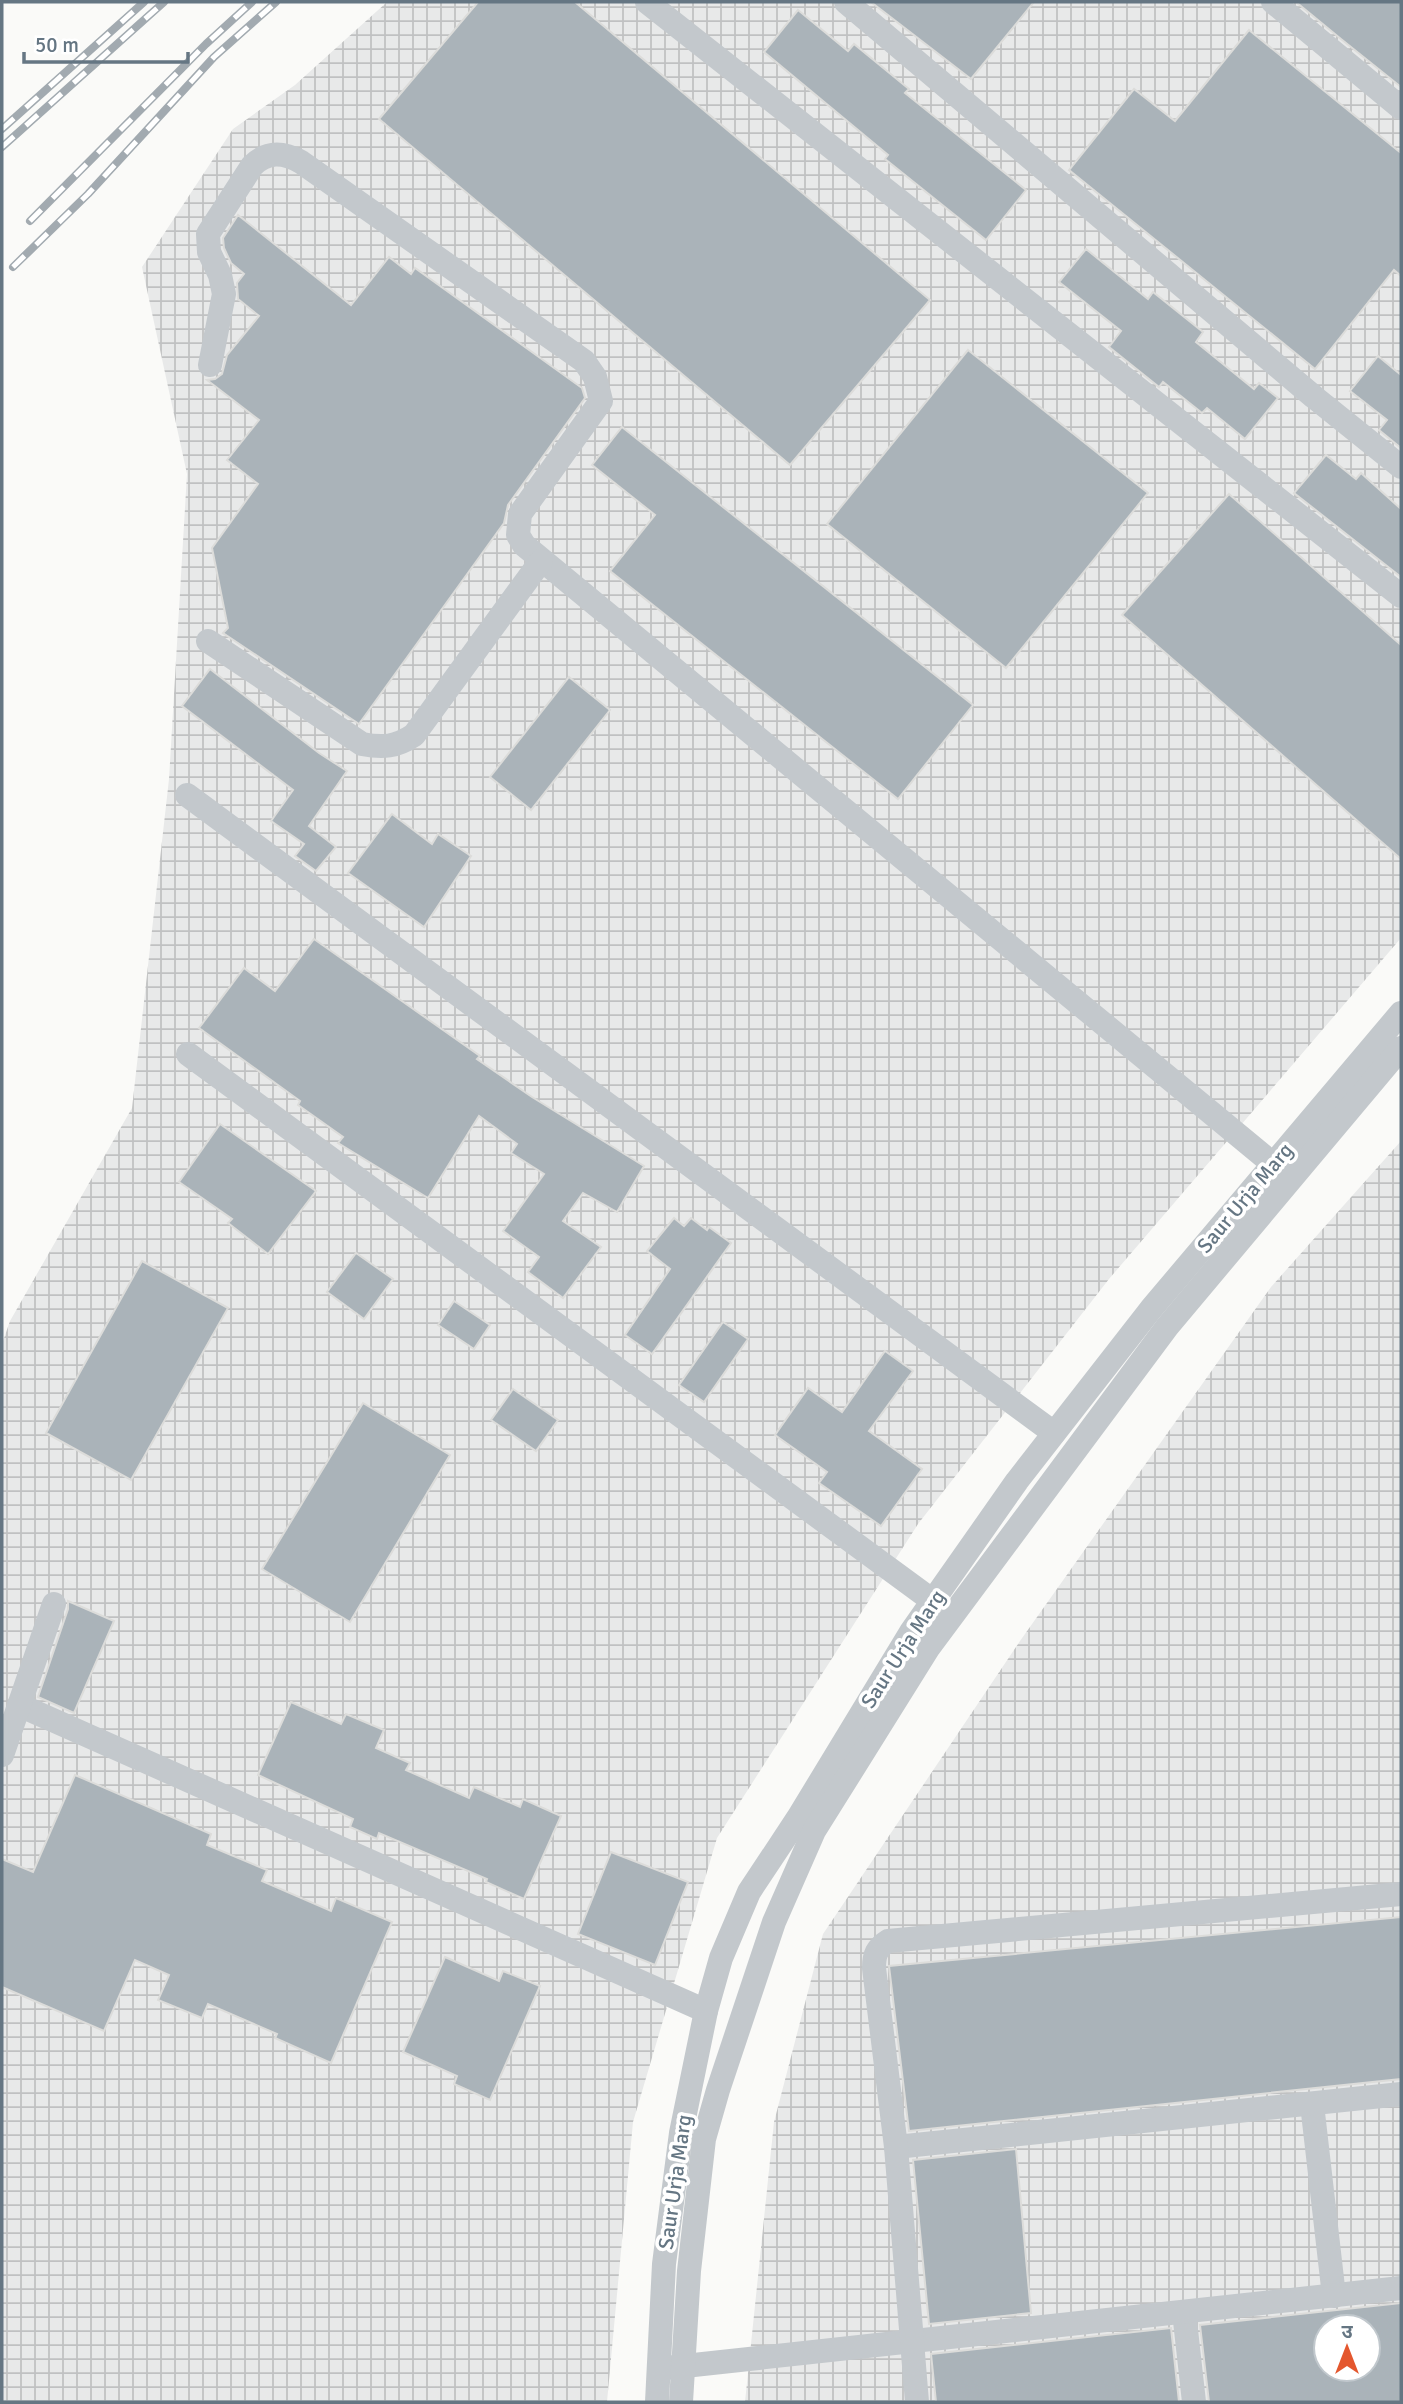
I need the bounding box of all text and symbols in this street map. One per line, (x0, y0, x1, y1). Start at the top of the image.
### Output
scale bar (24, 21, 189, 65)
text: 50 m (35, 32, 79, 58)
street label: Saur Urja Marg (1191, 1138, 1299, 1258)
street label: Saur Urja Marg (855, 1585, 951, 1713)
street label: Saur Urja Marg (653, 2113, 697, 2251)
north arrow (1312, 2313, 1382, 2383)
text: उ (1341, 2320, 1353, 2344)

